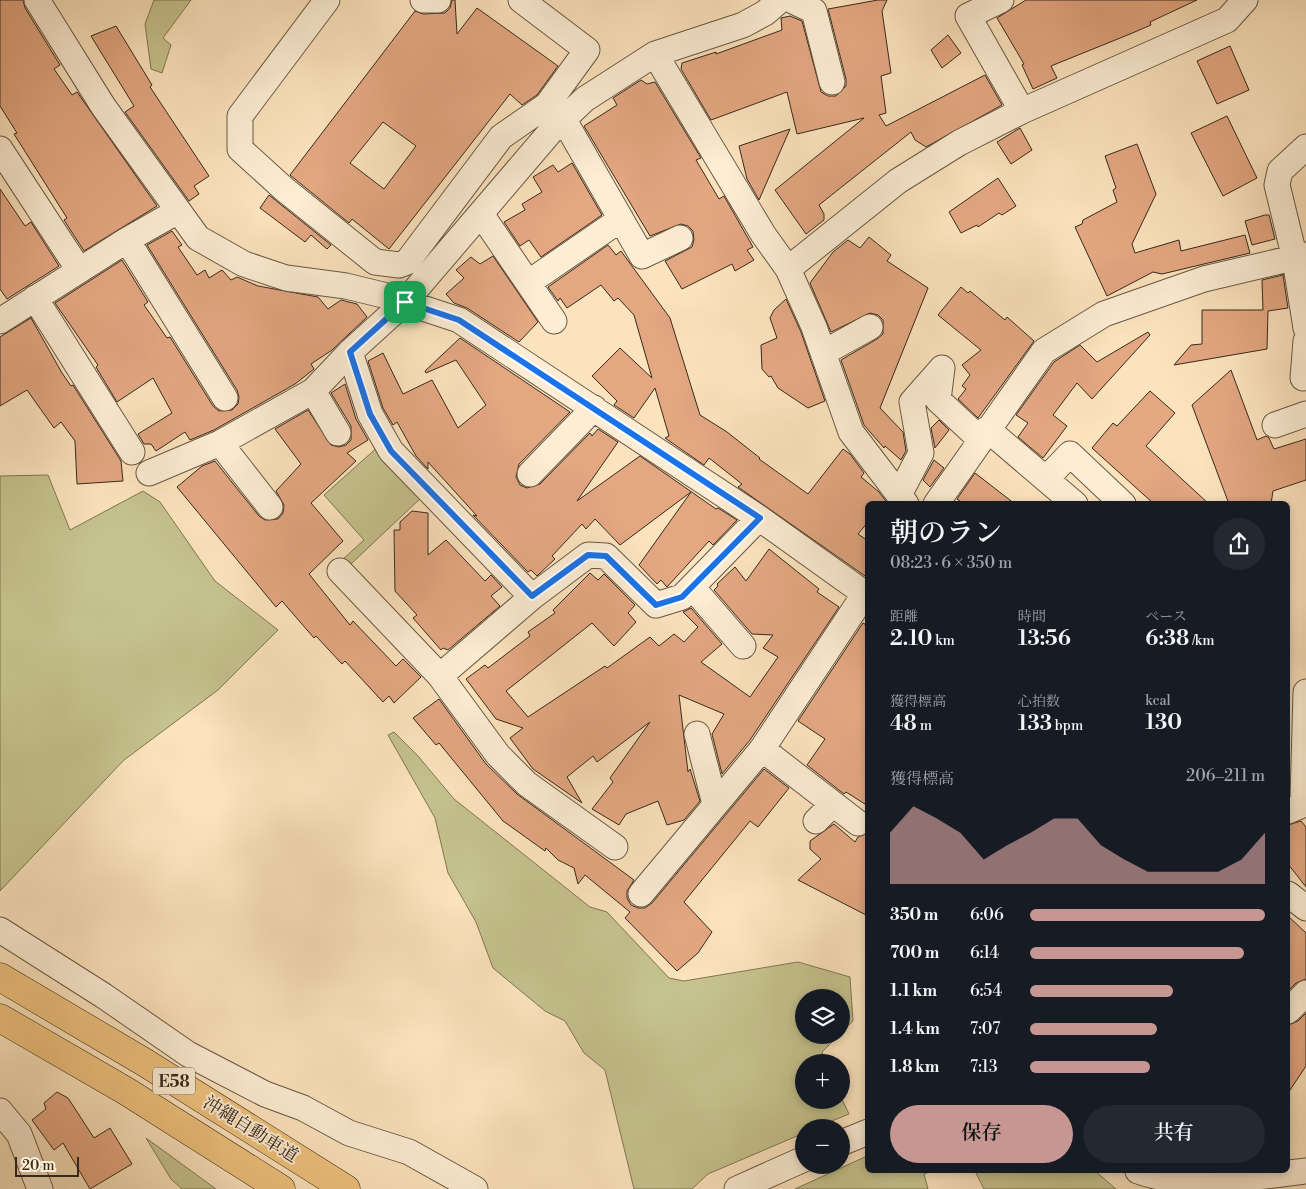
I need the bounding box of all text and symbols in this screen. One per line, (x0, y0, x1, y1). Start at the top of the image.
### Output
pin (384, 281, 426, 323)
icon: arrive (391, 288, 419, 316)
text: 朝のラン (890, 516, 1002, 551)
button: share (1213, 518, 1265, 570)
text: 08:23 · 6 × 350 m (890, 553, 1012, 573)
text: 距離 (890, 608, 918, 626)
text: 時間 (1018, 608, 1046, 626)
text: ペース (1145, 608, 1187, 626)
text: 2.10 (890, 626, 932, 652)
text: 13:56 (1018, 626, 1071, 652)
text: 6:38 (1145, 626, 1189, 652)
text: km (932, 632, 955, 650)
text: /km (1189, 632, 1214, 650)
text: kcal (1145, 692, 1171, 710)
text: 獲得標高 (890, 693, 946, 711)
text: 心拍数 (1018, 693, 1060, 711)
text: 130 (1145, 710, 1182, 736)
text: 48 (890, 711, 917, 737)
text: 133 (1018, 711, 1052, 737)
text: m (917, 717, 932, 735)
text: bpm (1052, 717, 1083, 735)
text: 206–211 m (1186, 766, 1265, 786)
text: 獲得標高 (890, 769, 954, 789)
text: 350 m (890, 905, 938, 925)
text: 6:06 (970, 905, 1004, 925)
text: 700 m (890, 943, 939, 963)
text: 6:14 (970, 943, 999, 963)
text: 1.1 km (890, 981, 937, 1001)
text: 6:54 (970, 981, 1002, 1001)
map controls (795, 989, 850, 1174)
button: layers (795, 989, 850, 1044)
text: 1.4 km (890, 1019, 940, 1039)
text: 7:07 (970, 1019, 1000, 1039)
button: + (795, 1054, 850, 1109)
text: 1.8 km (890, 1057, 939, 1077)
text: 7:13 (970, 1057, 998, 1077)
road number: E58 (153, 1068, 195, 1094)
street label: 沖縄自動車道 (199, 1091, 303, 1168)
button: 保存 (890, 1105, 1073, 1163)
button: 共有 (1083, 1105, 1265, 1163)
button: − (795, 1119, 850, 1174)
scale bar (15, 1154, 79, 1177)
text: 20 m (22, 1157, 54, 1175)

